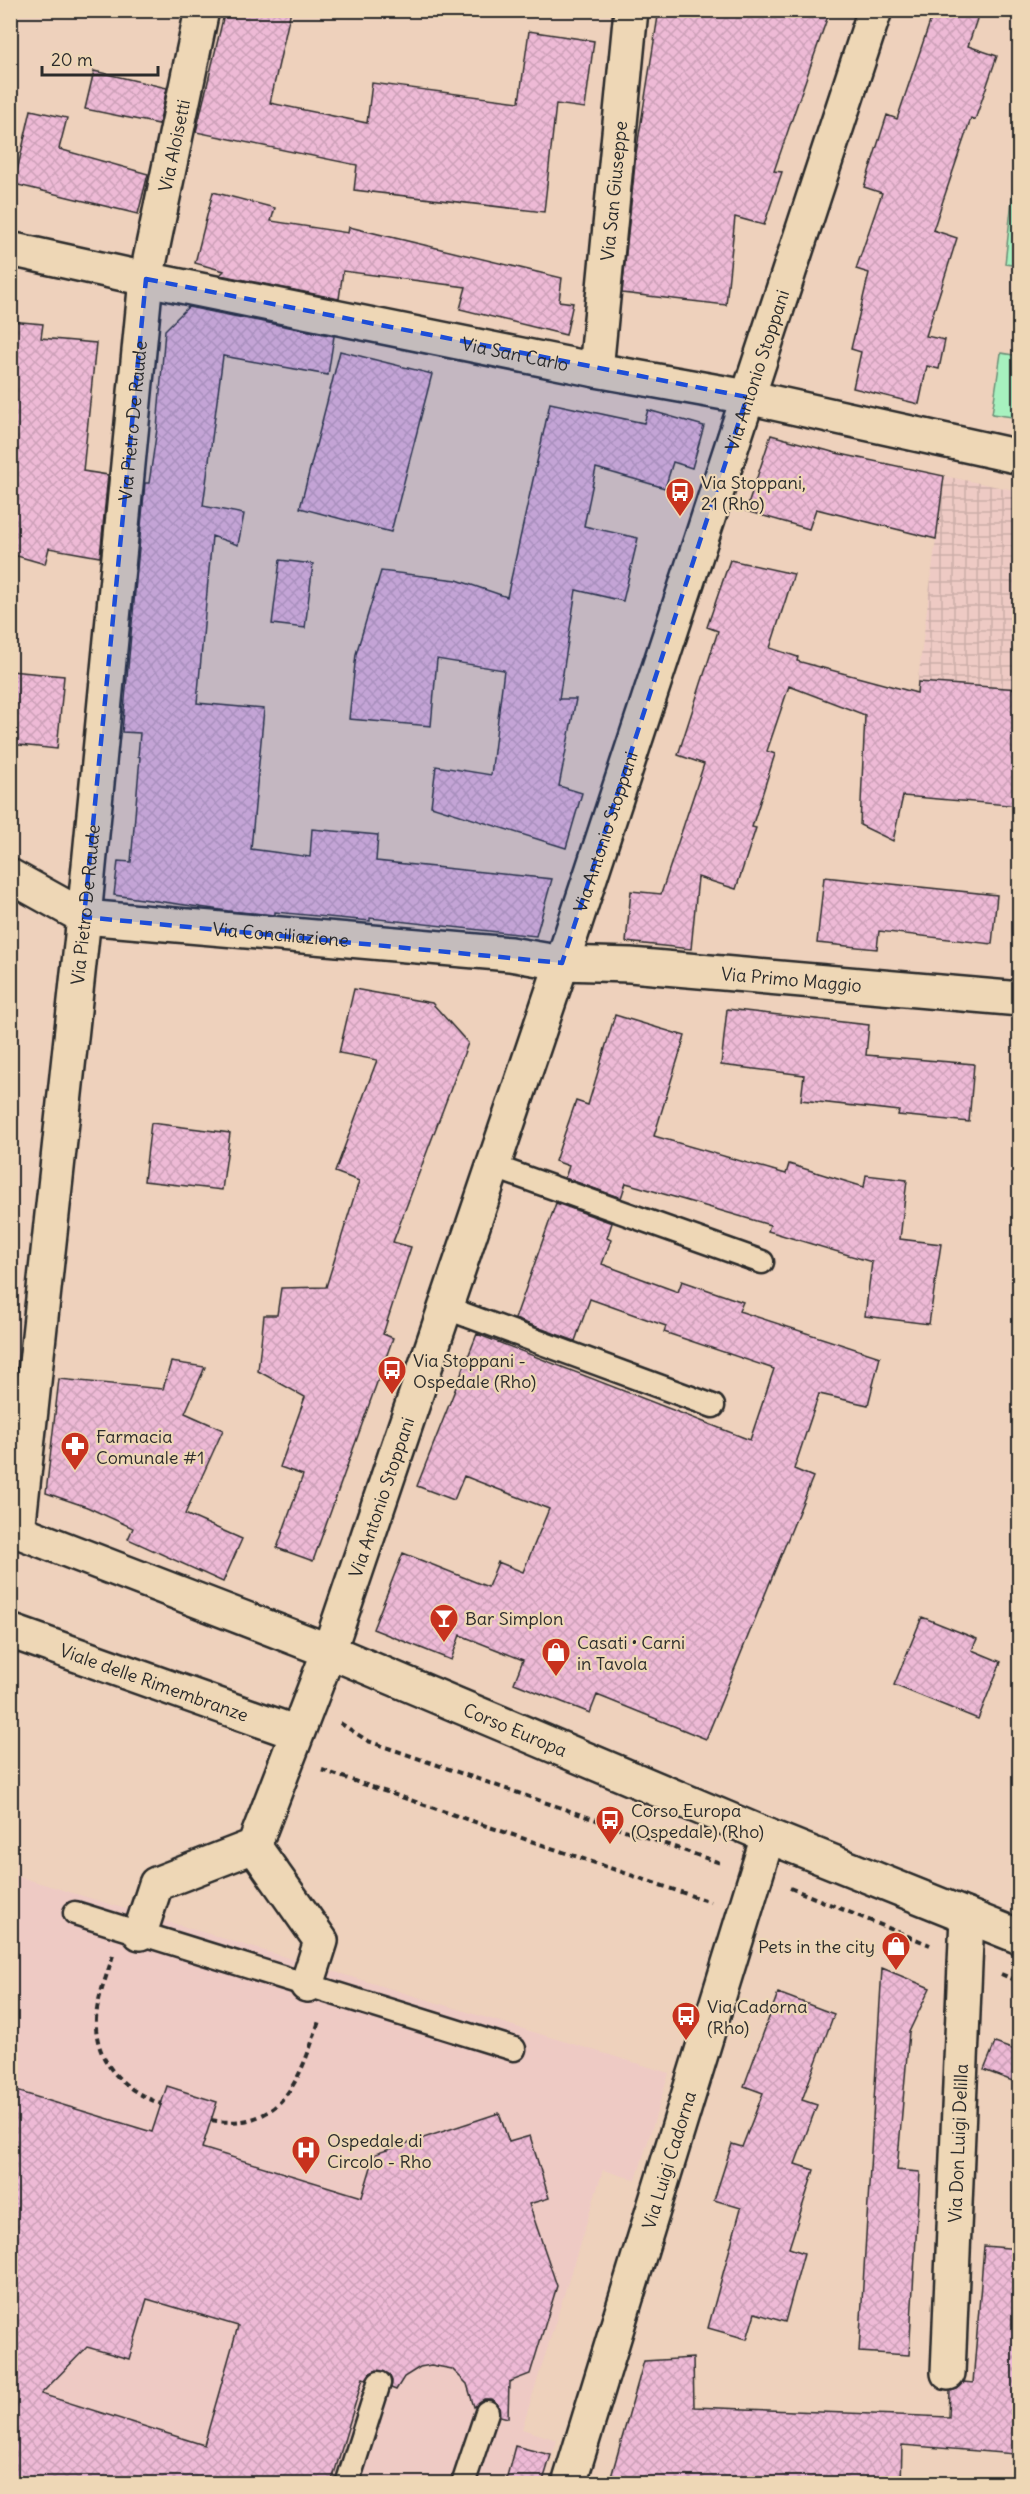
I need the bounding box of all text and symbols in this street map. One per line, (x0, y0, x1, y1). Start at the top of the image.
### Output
scale bar (42, 39, 158, 77)
text: 20 m (51, 48, 93, 71)
street label: Via Aloisetti (153, 97, 195, 194)
street label: Via San Giuseppe (595, 120, 632, 262)
street label: Via Antonio Stoppani (720, 287, 794, 454)
street label: Via San Carlo (460, 332, 571, 376)
street label: Via Pietro De Raude (113, 340, 151, 502)
place label: Via Stoppani, 21 (Rho) (701, 471, 806, 515)
bus stop icon: Via Stoppani, 21 (Rho) (664, 476, 696, 518)
street label: Via Antonio Stoppani (568, 748, 642, 915)
street label: Via Pietro De Raude (65, 823, 104, 986)
street label: Via Conciliazione (212, 917, 350, 951)
street label: Via Primo Maggio (720, 961, 863, 997)
place label: Via Stoppani - Ospedale (Rho) (413, 1349, 536, 1393)
bus stop icon: Via Stoppani - Ospedale (Rho) (376, 1354, 408, 1396)
street label: Via Antonio Stoppani (343, 1414, 419, 1580)
place label: Farmacia Comunale #1 (96, 1425, 204, 1469)
pharmacy icon: Farmacia Comunale #1 (59, 1430, 91, 1472)
bar icon: Bar Simplon (428, 1602, 460, 1644)
place label: Bar Simplon (465, 1607, 563, 1630)
place label: Casati • Carni in Tavola (577, 1631, 685, 1675)
shop icon: Casati • Carni in Tavola (540, 1636, 572, 1678)
street label: Viale delle Rimembranze (57, 1638, 252, 1726)
street label: Corso Europa (460, 1697, 571, 1762)
place label: Corso Europa (Ospedale) (Rho) (631, 1799, 764, 1843)
bus stop icon: Corso Europa (Ospedale) (Rho) (594, 1804, 626, 1846)
shop icon: Pets in the city (880, 1930, 912, 1972)
place label: Pets in the city (758, 1935, 875, 1958)
place label: Via Cadorna (Rho) (707, 1995, 808, 2039)
bus stop icon: Via Cadorna (Rho) (670, 2000, 702, 2042)
street label: Via Don Luigi Delilla (943, 2063, 972, 2223)
street label: Via Luigi Cadorna (637, 2088, 701, 2232)
place label: Ospedale di Circolo - Rho (327, 2129, 432, 2173)
hospital icon: Ospedale di Circolo - Rho (290, 2134, 322, 2176)

